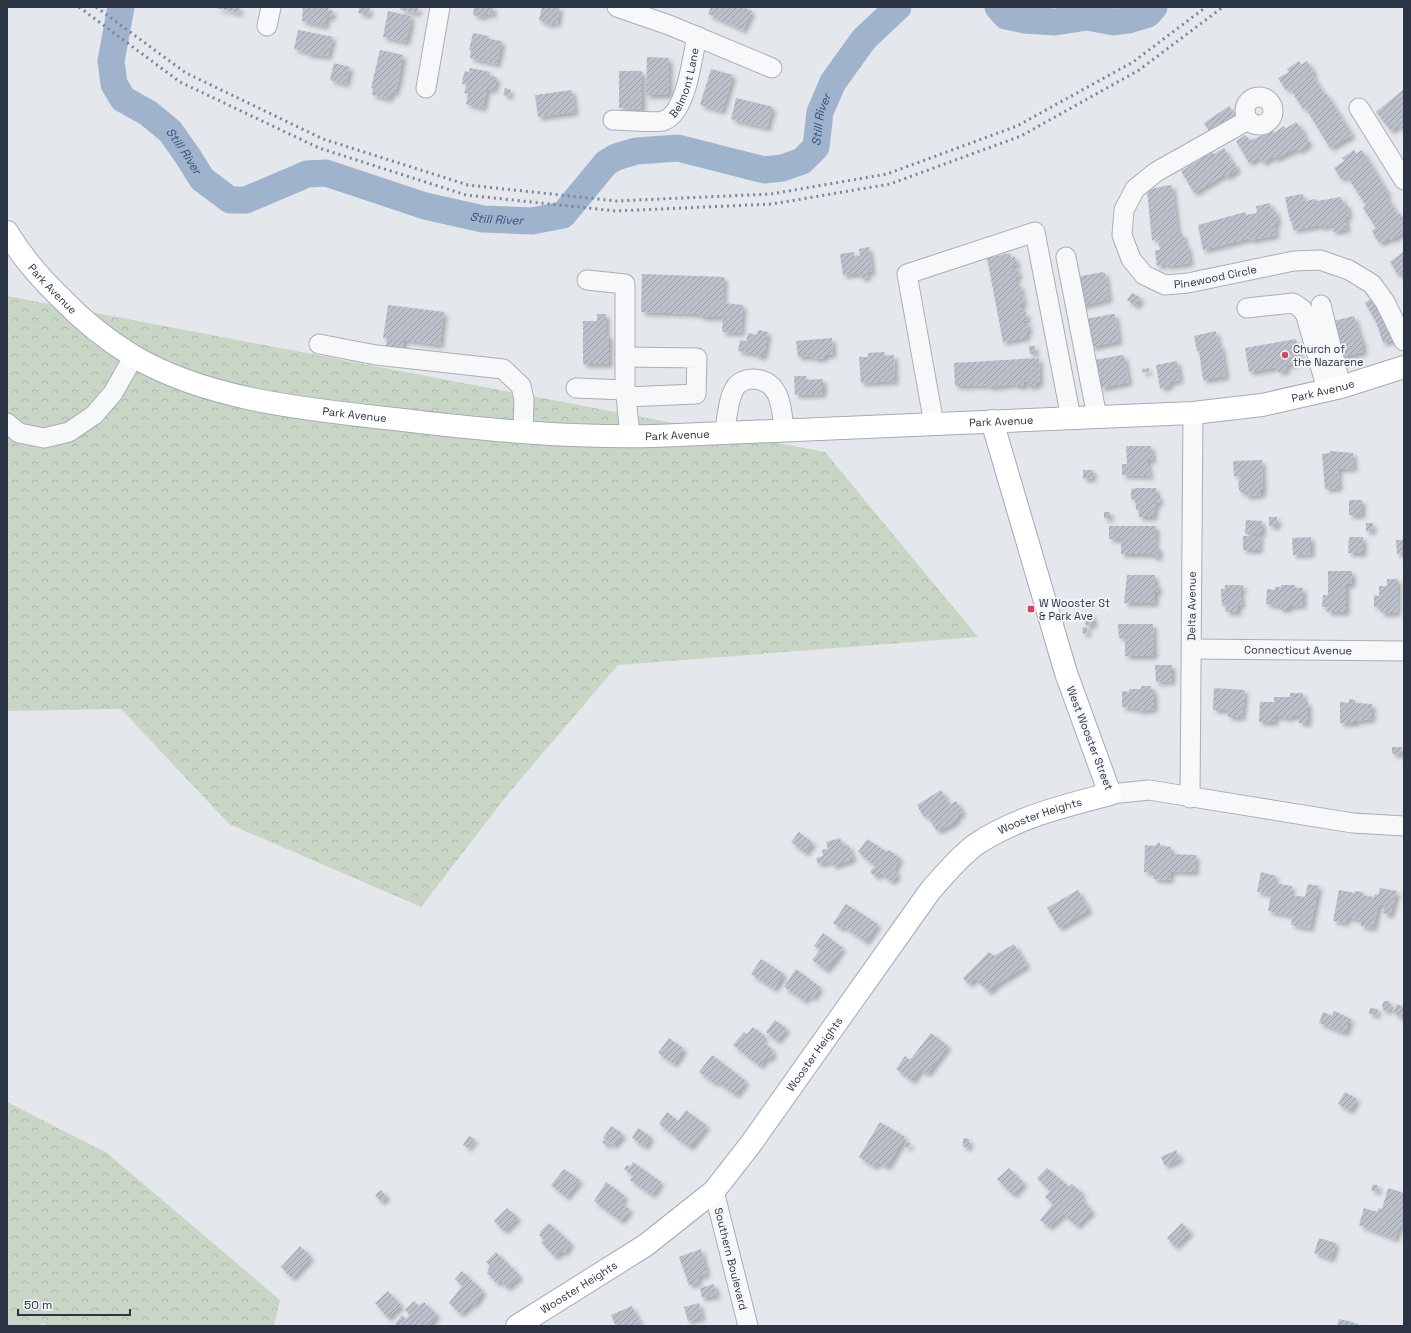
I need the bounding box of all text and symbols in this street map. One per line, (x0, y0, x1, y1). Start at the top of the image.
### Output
street label: Belmont Lane (666, 47, 702, 121)
water label: Still River (808, 90, 836, 147)
water label: Still River (162, 124, 206, 179)
water label: Still River (468, 208, 525, 229)
street label: Park Avenue (25, 261, 80, 317)
street label: Pinewood Circle (1173, 262, 1258, 291)
place label: Church of the Nazarene (1293, 342, 1364, 369)
marker: Church of the Nazarene (1280, 350, 1290, 360)
street label: Park Avenue (1290, 376, 1356, 405)
street label: Park Avenue (322, 404, 387, 425)
street label: Park Avenue (969, 413, 1034, 430)
street label: Park Avenue (645, 427, 710, 443)
street label: Delta Avenue (1184, 571, 1199, 641)
place label: W Wooster St & Park Ave (1039, 596, 1110, 623)
marker: W Wooster St & Park Ave (1026, 604, 1036, 614)
street label: Connecticut Avenue (1244, 642, 1352, 658)
street label: West Wooster Street (1064, 684, 1116, 792)
street label: Wooster Heights (996, 795, 1084, 837)
street label: Wooster Heights (783, 1014, 846, 1094)
street label: Southern Boulevard (711, 1206, 751, 1312)
street label: Wooster Heights (538, 1258, 620, 1317)
scale bar (18, 1291, 130, 1317)
text: 50 m (24, 1297, 52, 1313)

